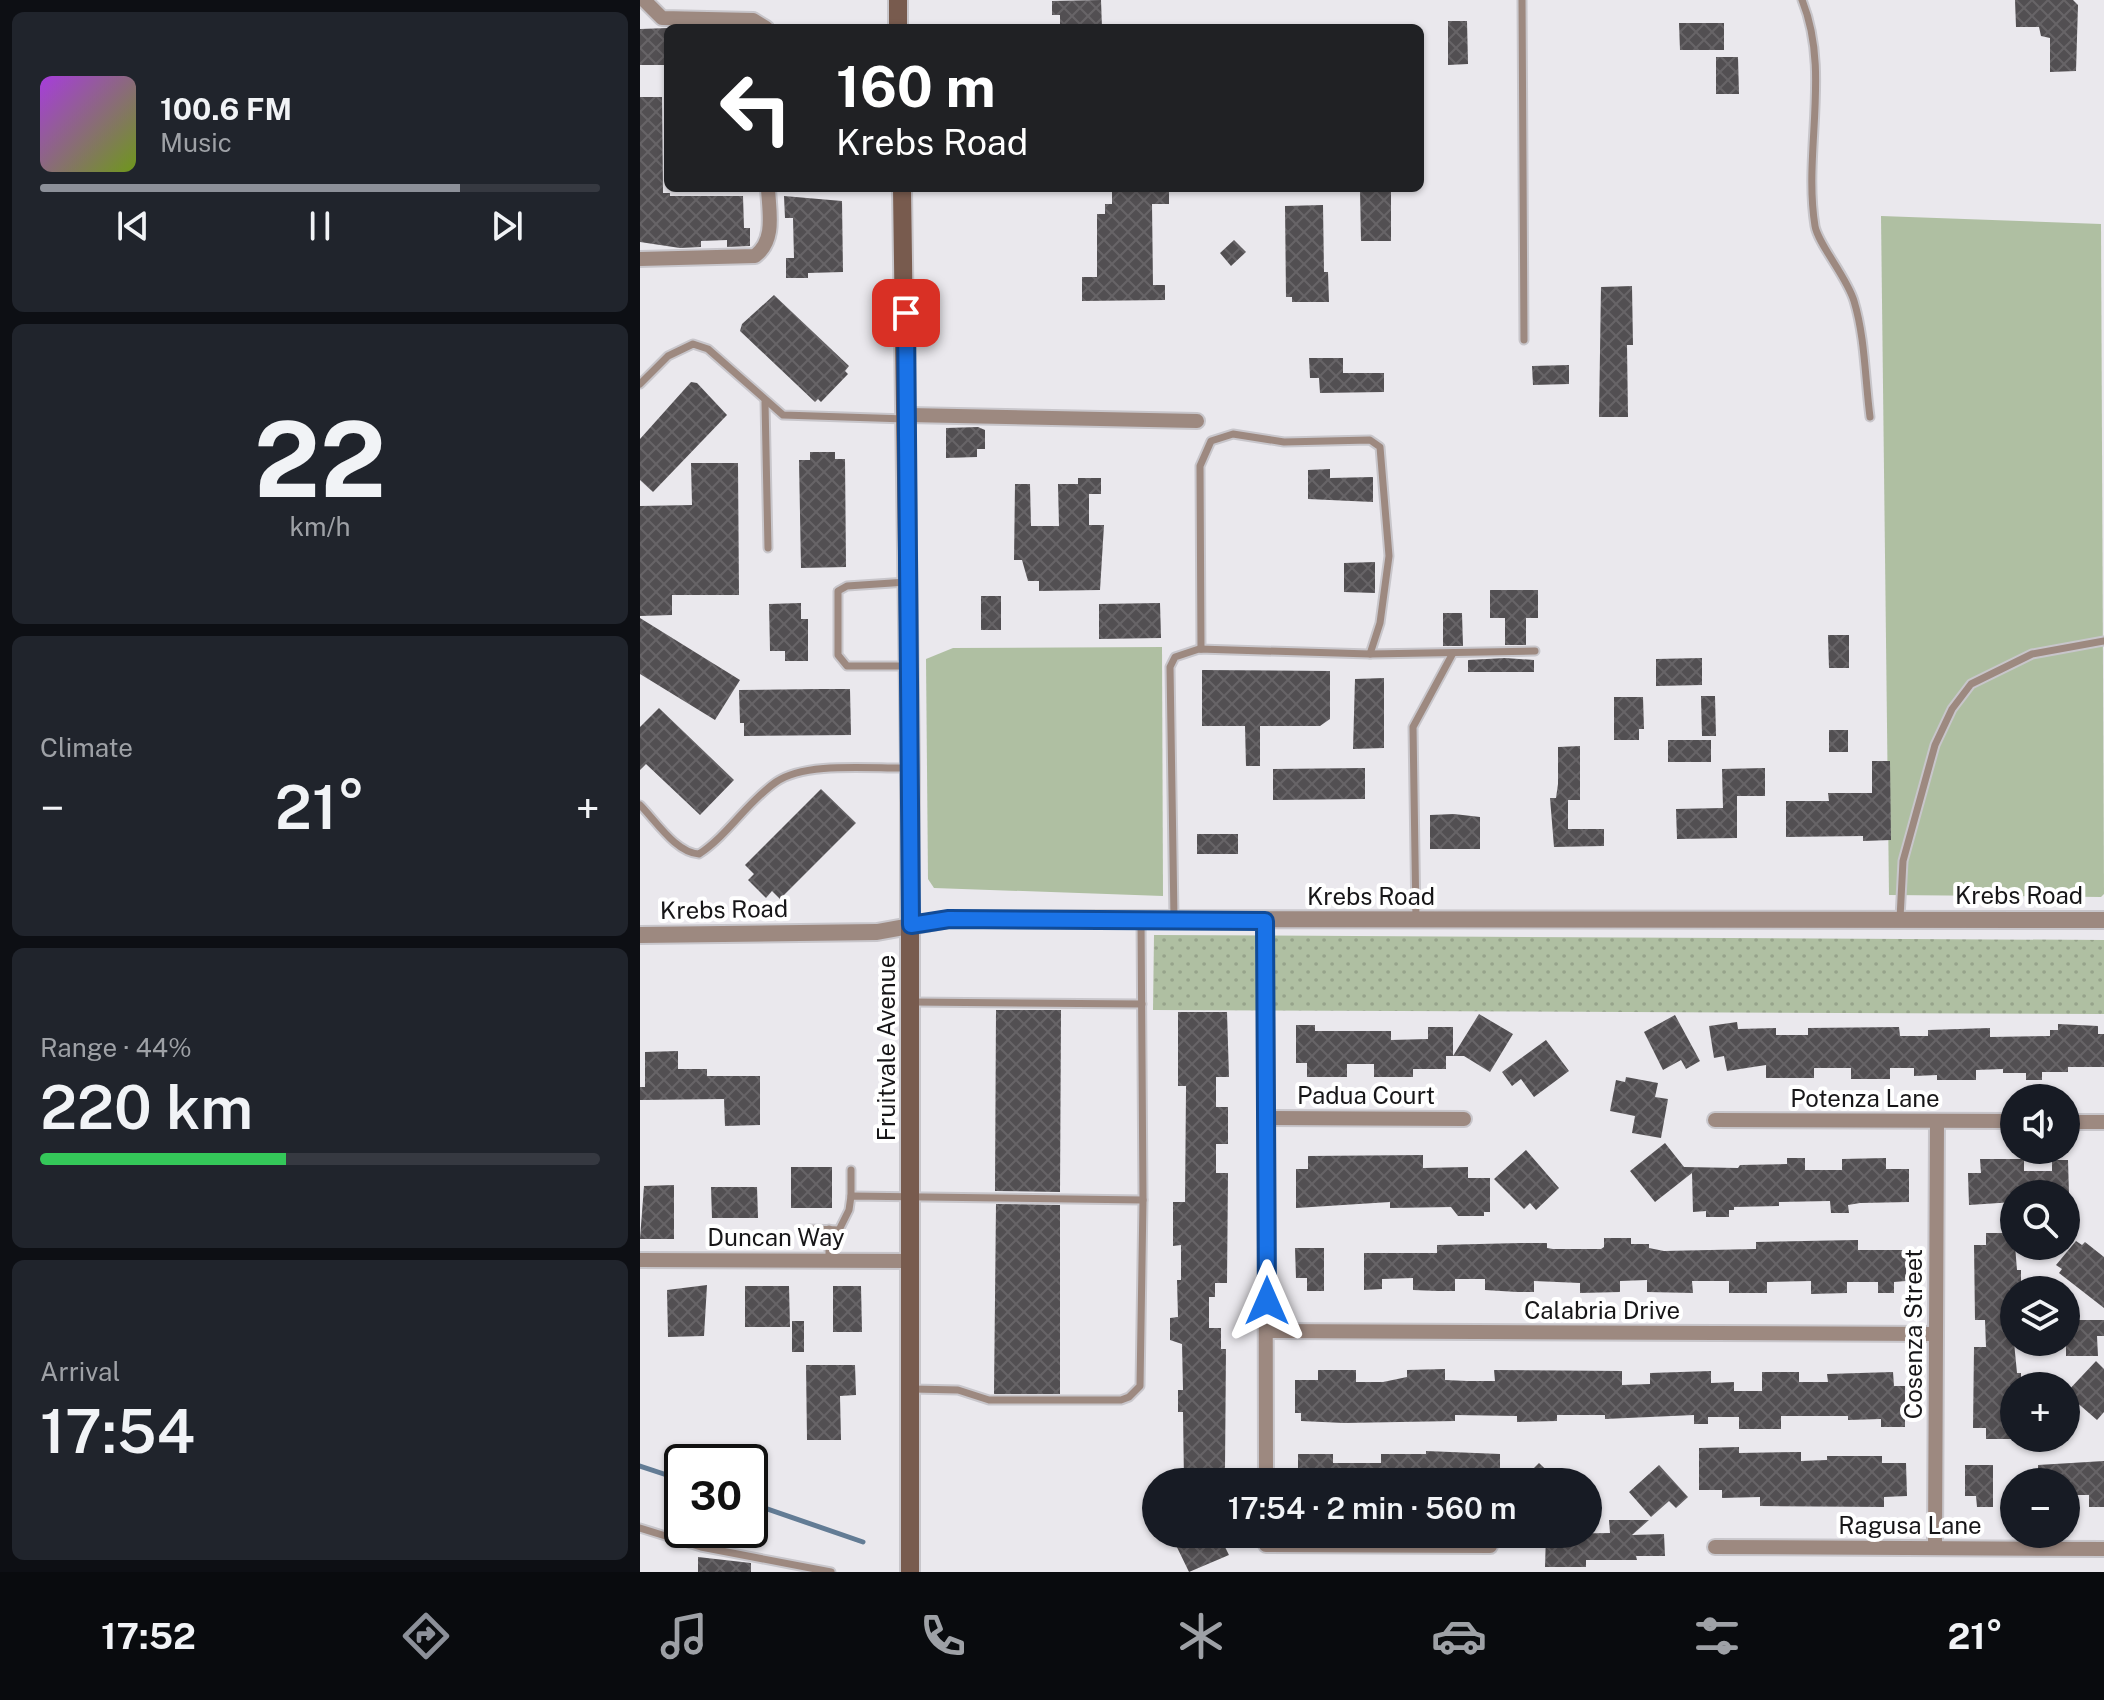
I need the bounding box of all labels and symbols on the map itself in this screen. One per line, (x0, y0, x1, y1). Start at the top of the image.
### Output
pin (872, 279, 940, 347)
street label: Krebs Road (1955, 881, 2083, 909)
street label: Krebs Road (1307, 882, 1435, 910)
street label: Krebs Road (660, 894, 788, 924)
street label: Fruitvale Avenue (872, 955, 900, 1141)
street label: Padua Court (1297, 1081, 1435, 1109)
street label: Potenza Lane (1790, 1084, 1940, 1112)
street label: Duncan Way (707, 1223, 845, 1251)
street label: Cosenza Street (1899, 1249, 1927, 1419)
position arrow (1225, 1259, 1309, 1343)
street label: Calabria Drive (1524, 1296, 1680, 1324)
speed limit sign: 30 (664, 1444, 768, 1548)
street label: Ragusa Lane (1838, 1511, 1982, 1539)

